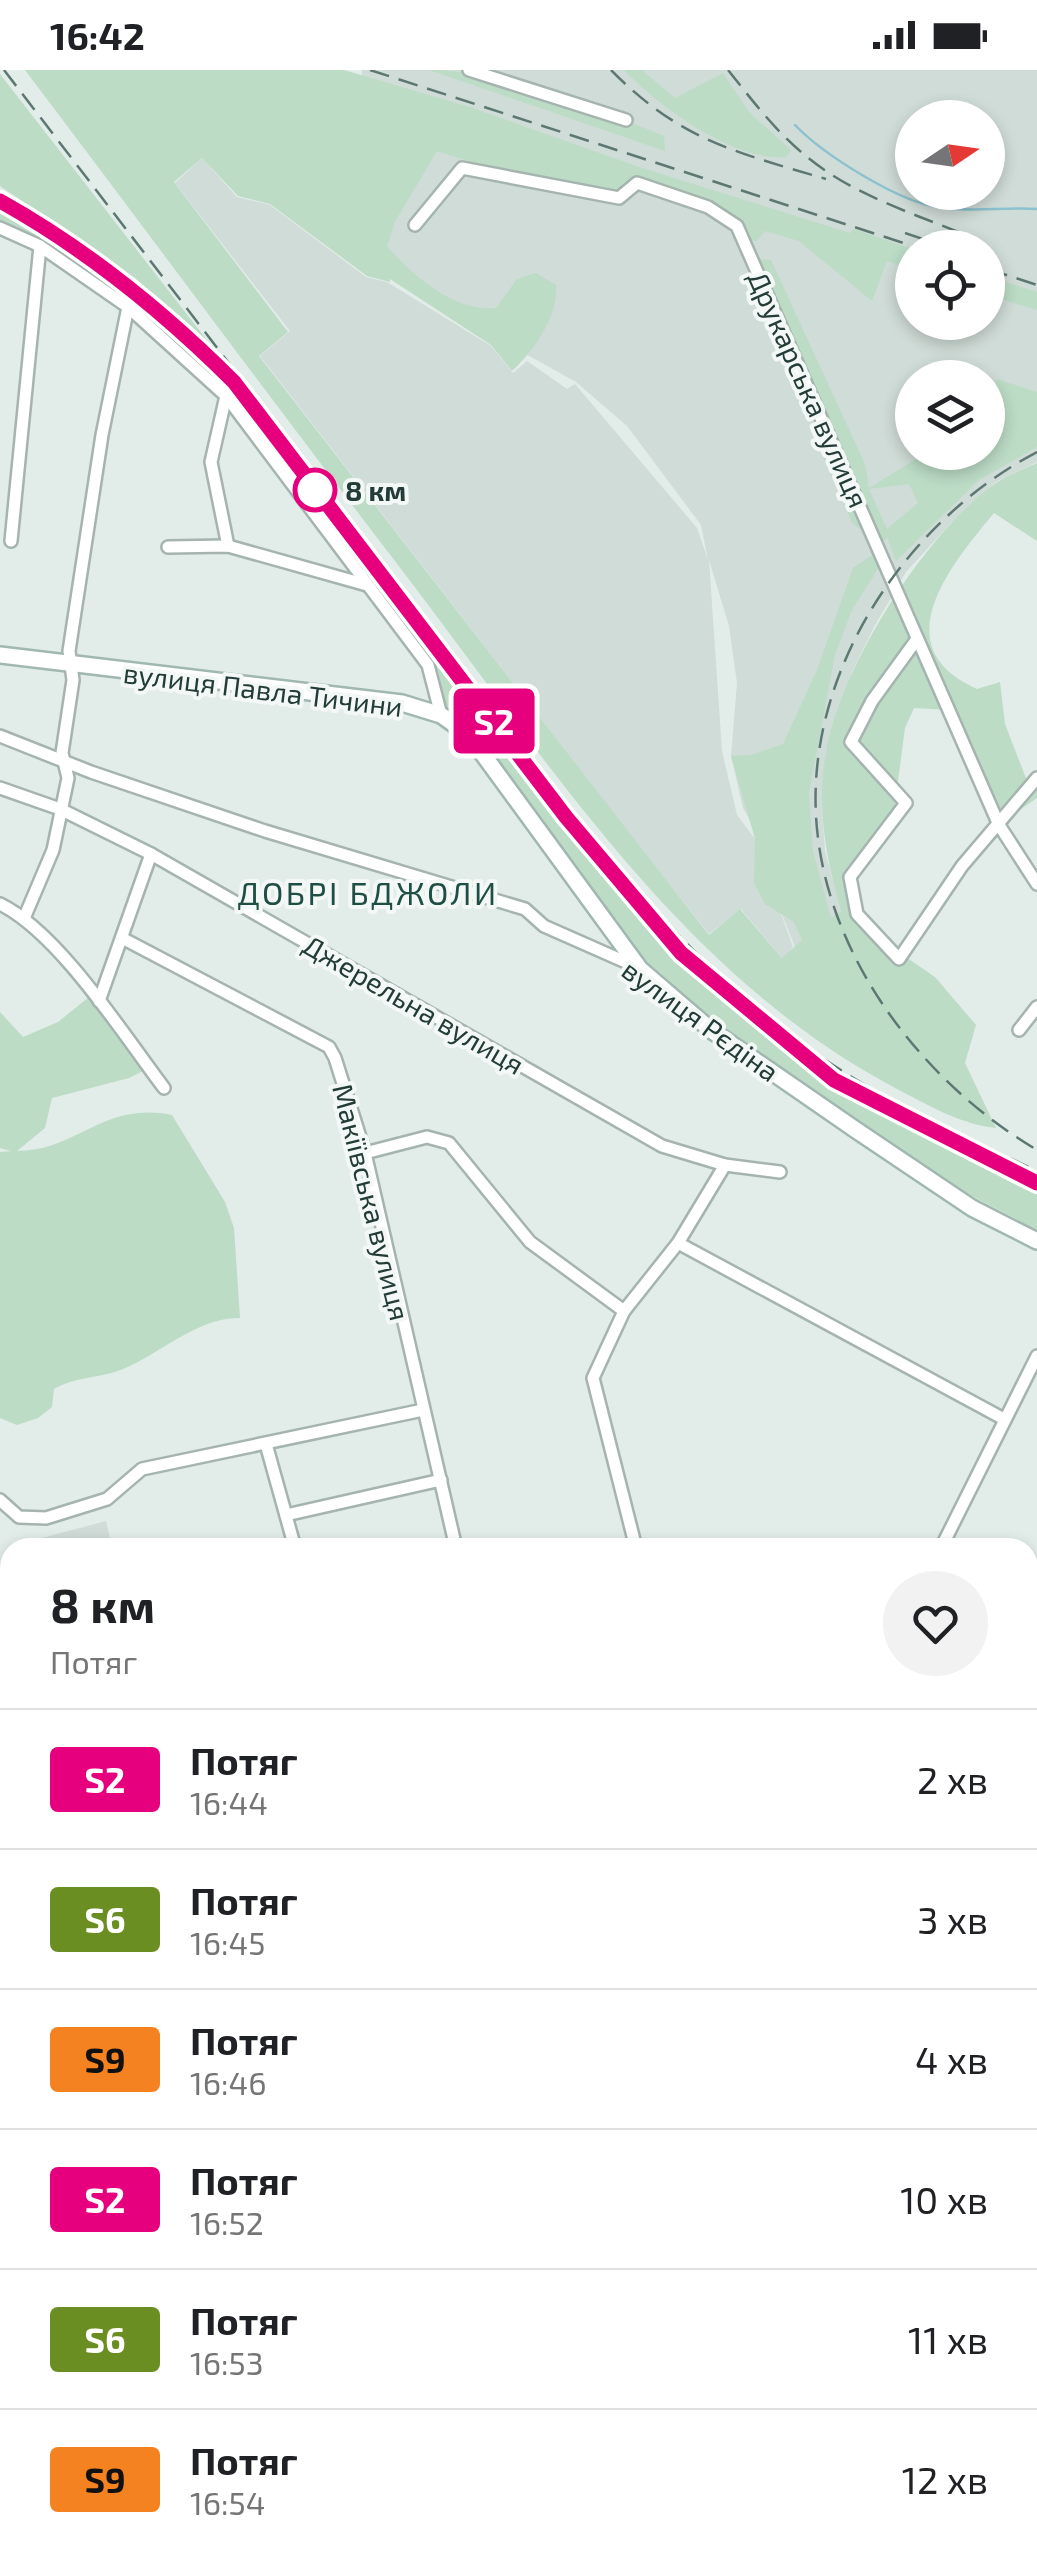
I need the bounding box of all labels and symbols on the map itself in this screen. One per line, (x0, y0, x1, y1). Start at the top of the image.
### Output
north arrow (895, 100, 1005, 210)
street label: Друкарська вулиця (742, 265, 876, 513)
marker: 8 км (294, 469, 336, 511)
place label: 8 км (345, 473, 406, 507)
street label: вулиця Павла Тичини (121, 655, 405, 723)
line badge: S2 (449, 688, 539, 754)
district label: ДОБРІ БДЖОЛИ (237, 873, 499, 911)
street label: Джерельна вулиця (297, 927, 531, 1081)
street label: вулиця Рєдіна (616, 952, 786, 1088)
street label: Макіївська вулиця (326, 1080, 418, 1324)

